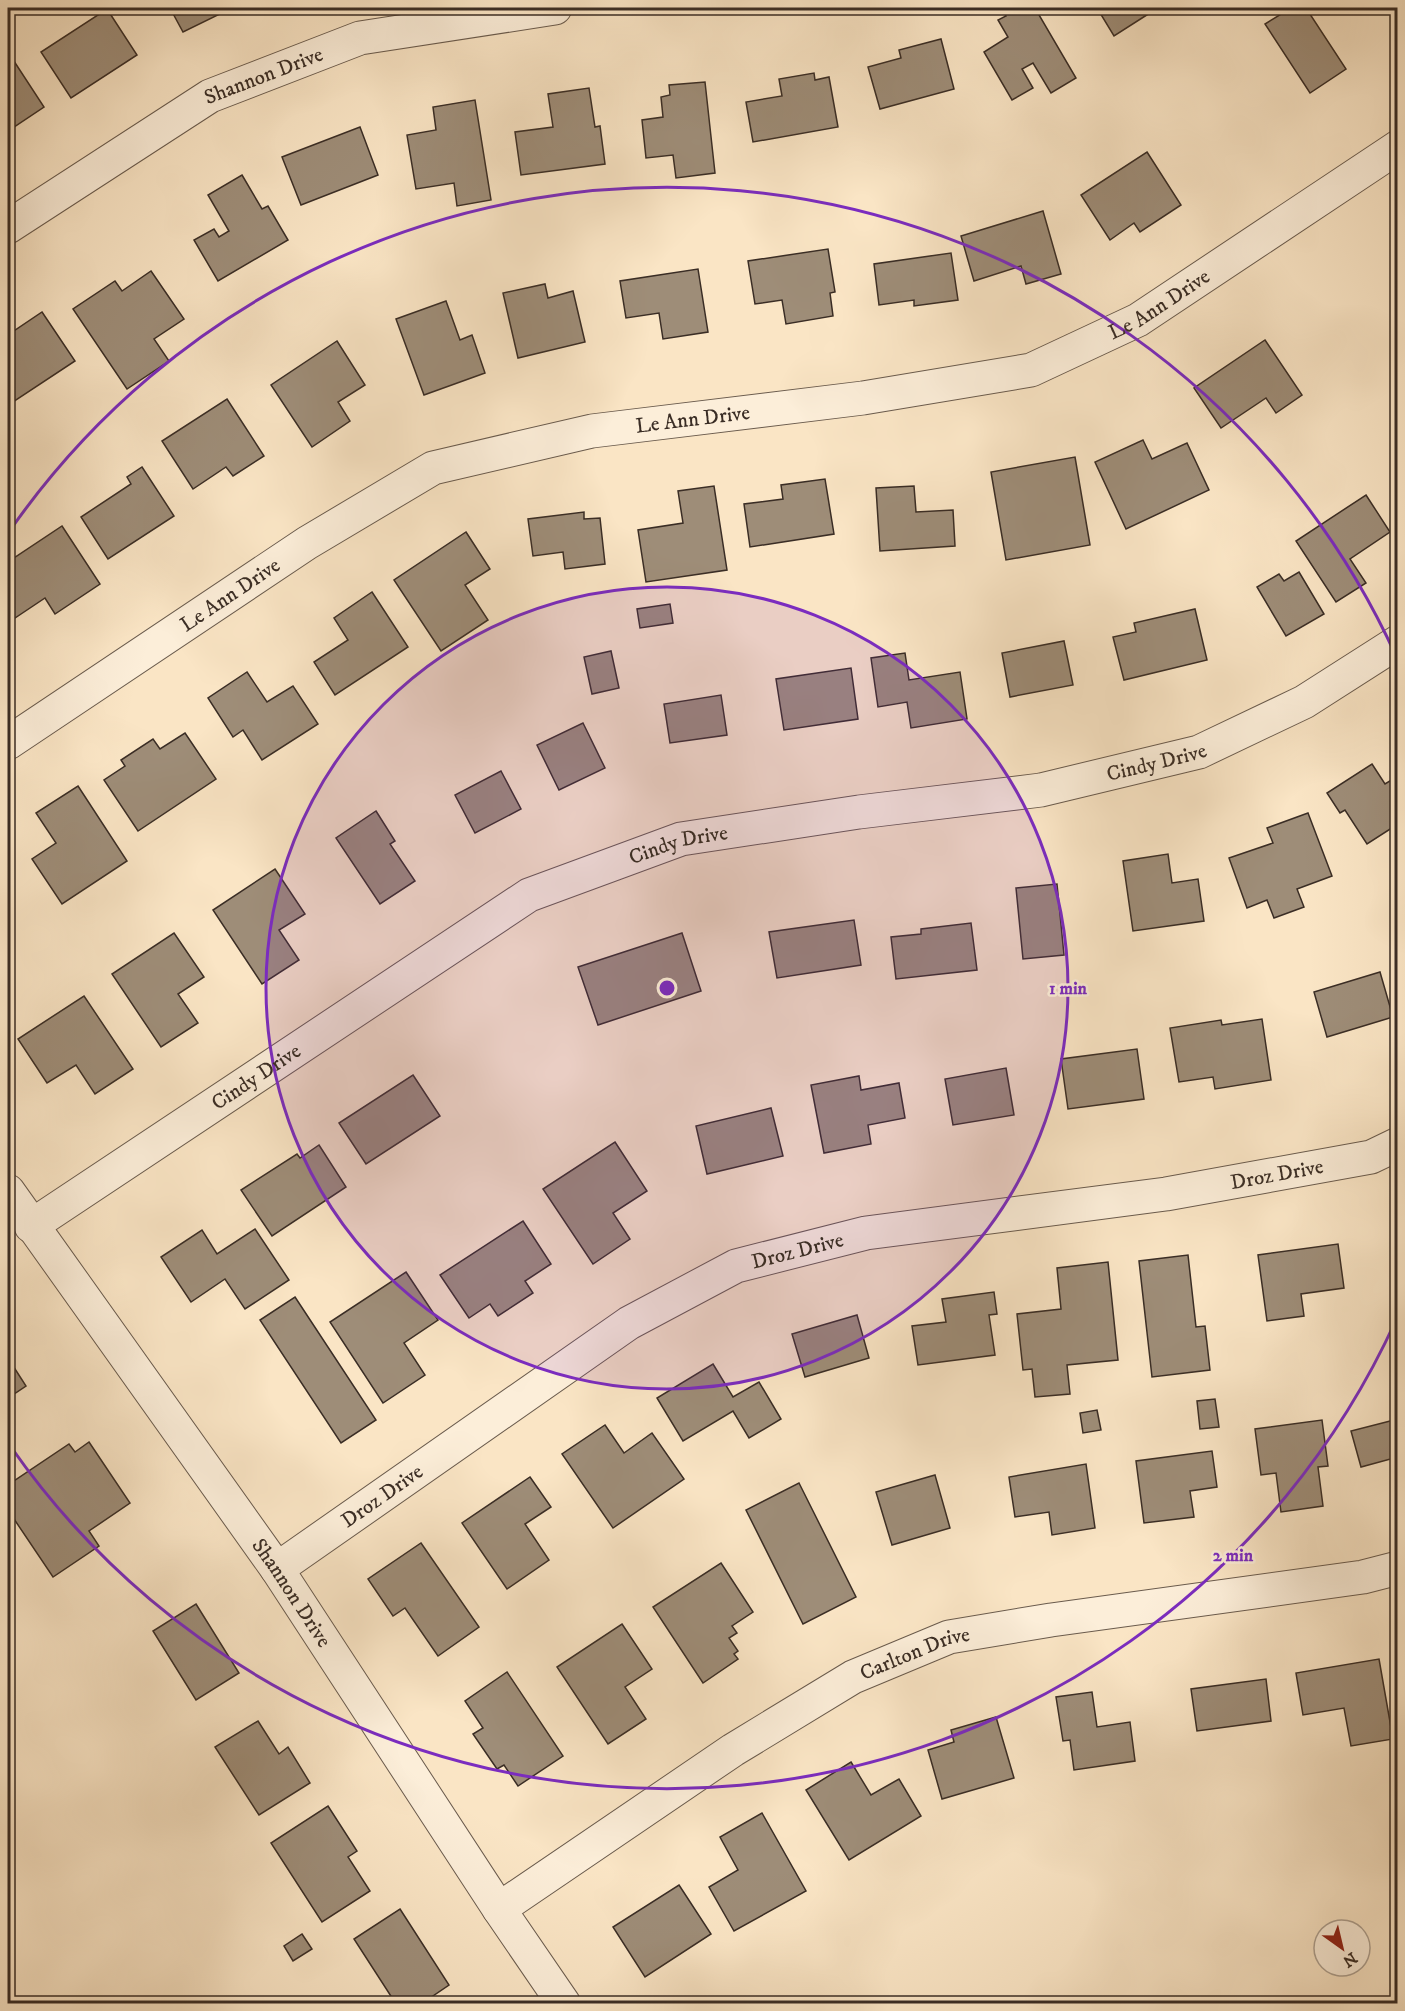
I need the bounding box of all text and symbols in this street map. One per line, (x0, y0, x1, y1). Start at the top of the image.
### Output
street label: Shannon Drive (201, 41, 327, 111)
street label: Le Ann Drive (1104, 264, 1216, 346)
street label: Le Ann Drive (634, 400, 752, 440)
street label: Le Ann Drive (175, 552, 286, 638)
street label: Cindy Drive (1104, 738, 1212, 788)
street label: Cindy Drive (625, 820, 730, 871)
centre of rings (657, 978, 677, 998)
text: 1 min (1049, 978, 1088, 1000)
street label: Cindy Drive (207, 1038, 306, 1116)
street label: Droz Drive (1228, 1154, 1326, 1196)
street label: Droz Drive (749, 1227, 847, 1276)
street label: Droz Drive (336, 1459, 429, 1534)
street label: Shannon Drive (246, 1534, 337, 1653)
text: 2 min (1213, 1545, 1254, 1567)
street label: Carlton Drive (856, 1622, 972, 1687)
north arrow (1312, 1918, 1372, 1978)
text: N (1339, 1948, 1361, 1972)

